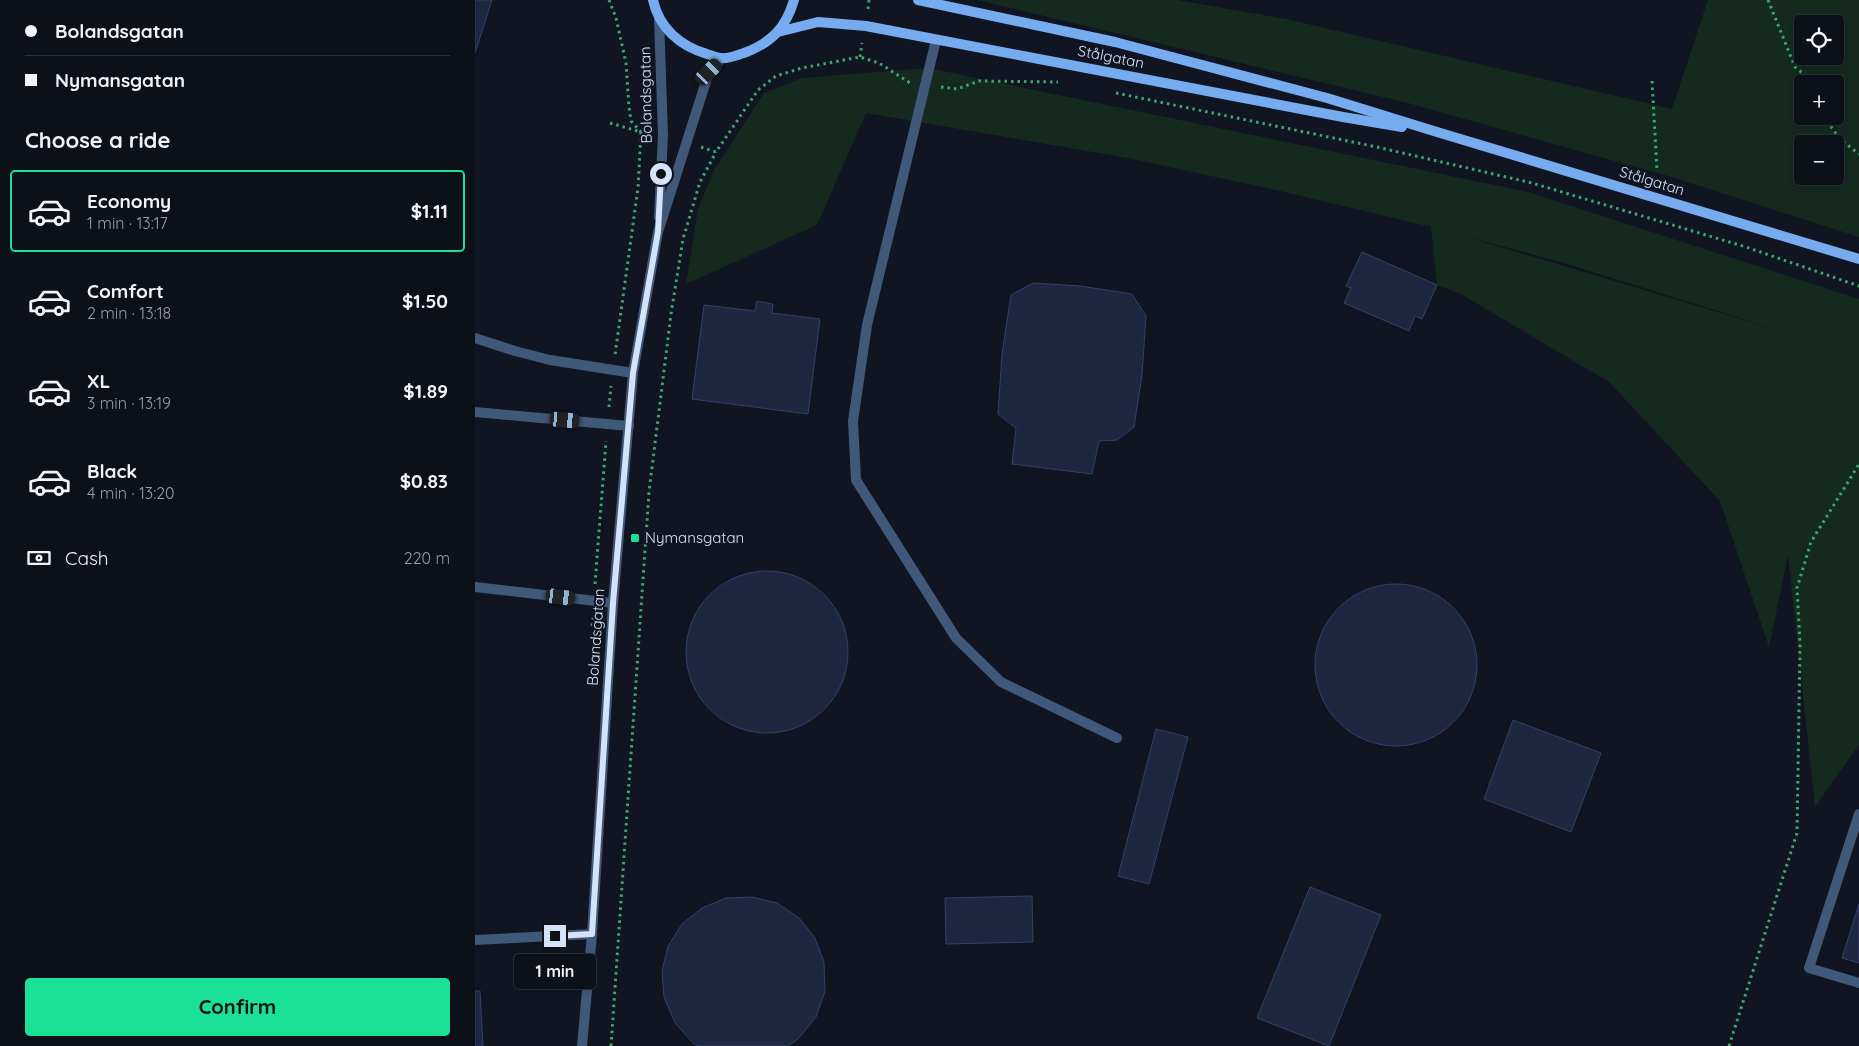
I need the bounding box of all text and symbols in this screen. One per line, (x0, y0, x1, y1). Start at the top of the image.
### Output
map controls (1794, 15, 1844, 185)
button: locate (1794, 15, 1844, 65)
text: Bolandsgatan (55, 19, 184, 43)
street label: Stålgatan (1076, 41, 1146, 72)
street label: Bolandsgatan (635, 46, 656, 144)
car (693, 56, 724, 88)
text: Nymansgatan (55, 68, 185, 92)
button: + (1794, 75, 1844, 125)
text: Choose a ride (25, 126, 170, 154)
button: − (1794, 135, 1844, 185)
street label: Stålgatan (1617, 162, 1687, 199)
route start (650, 163, 672, 185)
icon: car (27, 189, 72, 234)
text: Economy (87, 189, 171, 213)
text: $1.11 (411, 199, 448, 223)
text: 1 min · 13:17 (87, 213, 168, 233)
icon: car (27, 279, 72, 324)
text: Comfort (87, 279, 164, 303)
text: $1.50 (402, 289, 448, 313)
text: 2 min · 13:18 (87, 303, 171, 323)
icon: car (27, 369, 72, 414)
text: XL (87, 369, 110, 393)
text: $1.89 (403, 379, 448, 403)
text: 3 min · 13:19 (87, 393, 171, 413)
car (549, 411, 580, 429)
icon: car (27, 459, 72, 504)
text: Black (87, 459, 137, 483)
text: $0.83 (400, 469, 448, 493)
text: 4 min · 13:20 (87, 483, 175, 503)
place label: Nymansgatan (645, 528, 744, 547)
marker: Nymansgatan (629, 532, 641, 544)
icon: cash (25, 544, 53, 572)
text: Cash (65, 546, 109, 570)
text: 220 m (404, 548, 450, 568)
car (545, 588, 576, 606)
street label: Bolandsgatan (583, 588, 608, 686)
route end (544, 925, 566, 947)
callout: 1 min (514, 954, 596, 988)
text: 1 min (536, 961, 574, 981)
button: Confirm (25, 978, 450, 1036)

